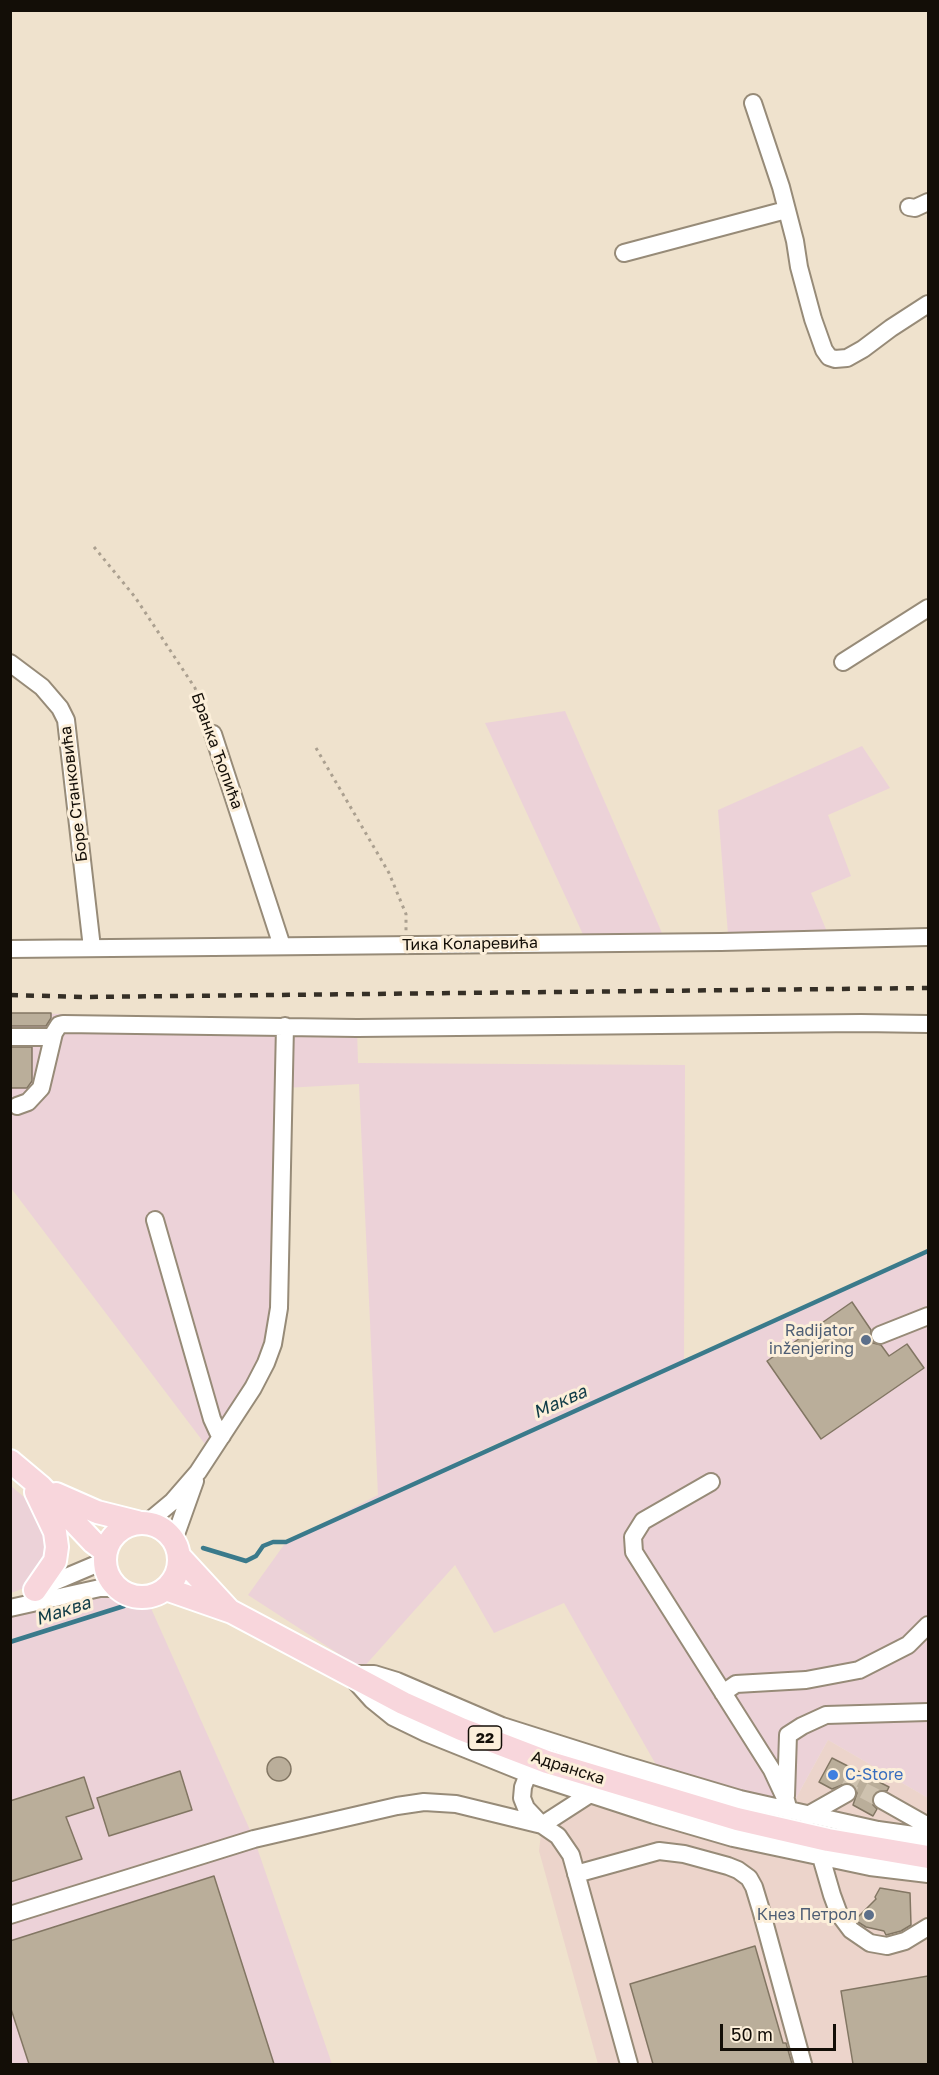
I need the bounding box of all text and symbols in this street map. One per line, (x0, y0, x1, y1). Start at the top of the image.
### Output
street label: Бранка Ћопића (187, 690, 247, 812)
street label: Боре Станковића (56, 725, 92, 863)
street label: Тика Коларевића (402, 933, 538, 955)
place label: Radijator inženjering (769, 1321, 854, 1359)
marker: Radijator inženjering (859, 1333, 873, 1347)
water label: Маква (530, 1381, 590, 1423)
water label: Маква (33, 1592, 93, 1630)
road number: 22 (468, 1726, 502, 1750)
street label: Адранска (529, 1747, 607, 1789)
place label: C-Store (845, 1765, 903, 1785)
marker: C-Store (826, 1768, 840, 1782)
place label: Кнез Петрол (757, 1905, 857, 1925)
marker: Кнез Петрол (862, 1908, 876, 1922)
scale bar (723, 2012, 838, 2050)
text: 50 m (731, 2023, 773, 2045)

